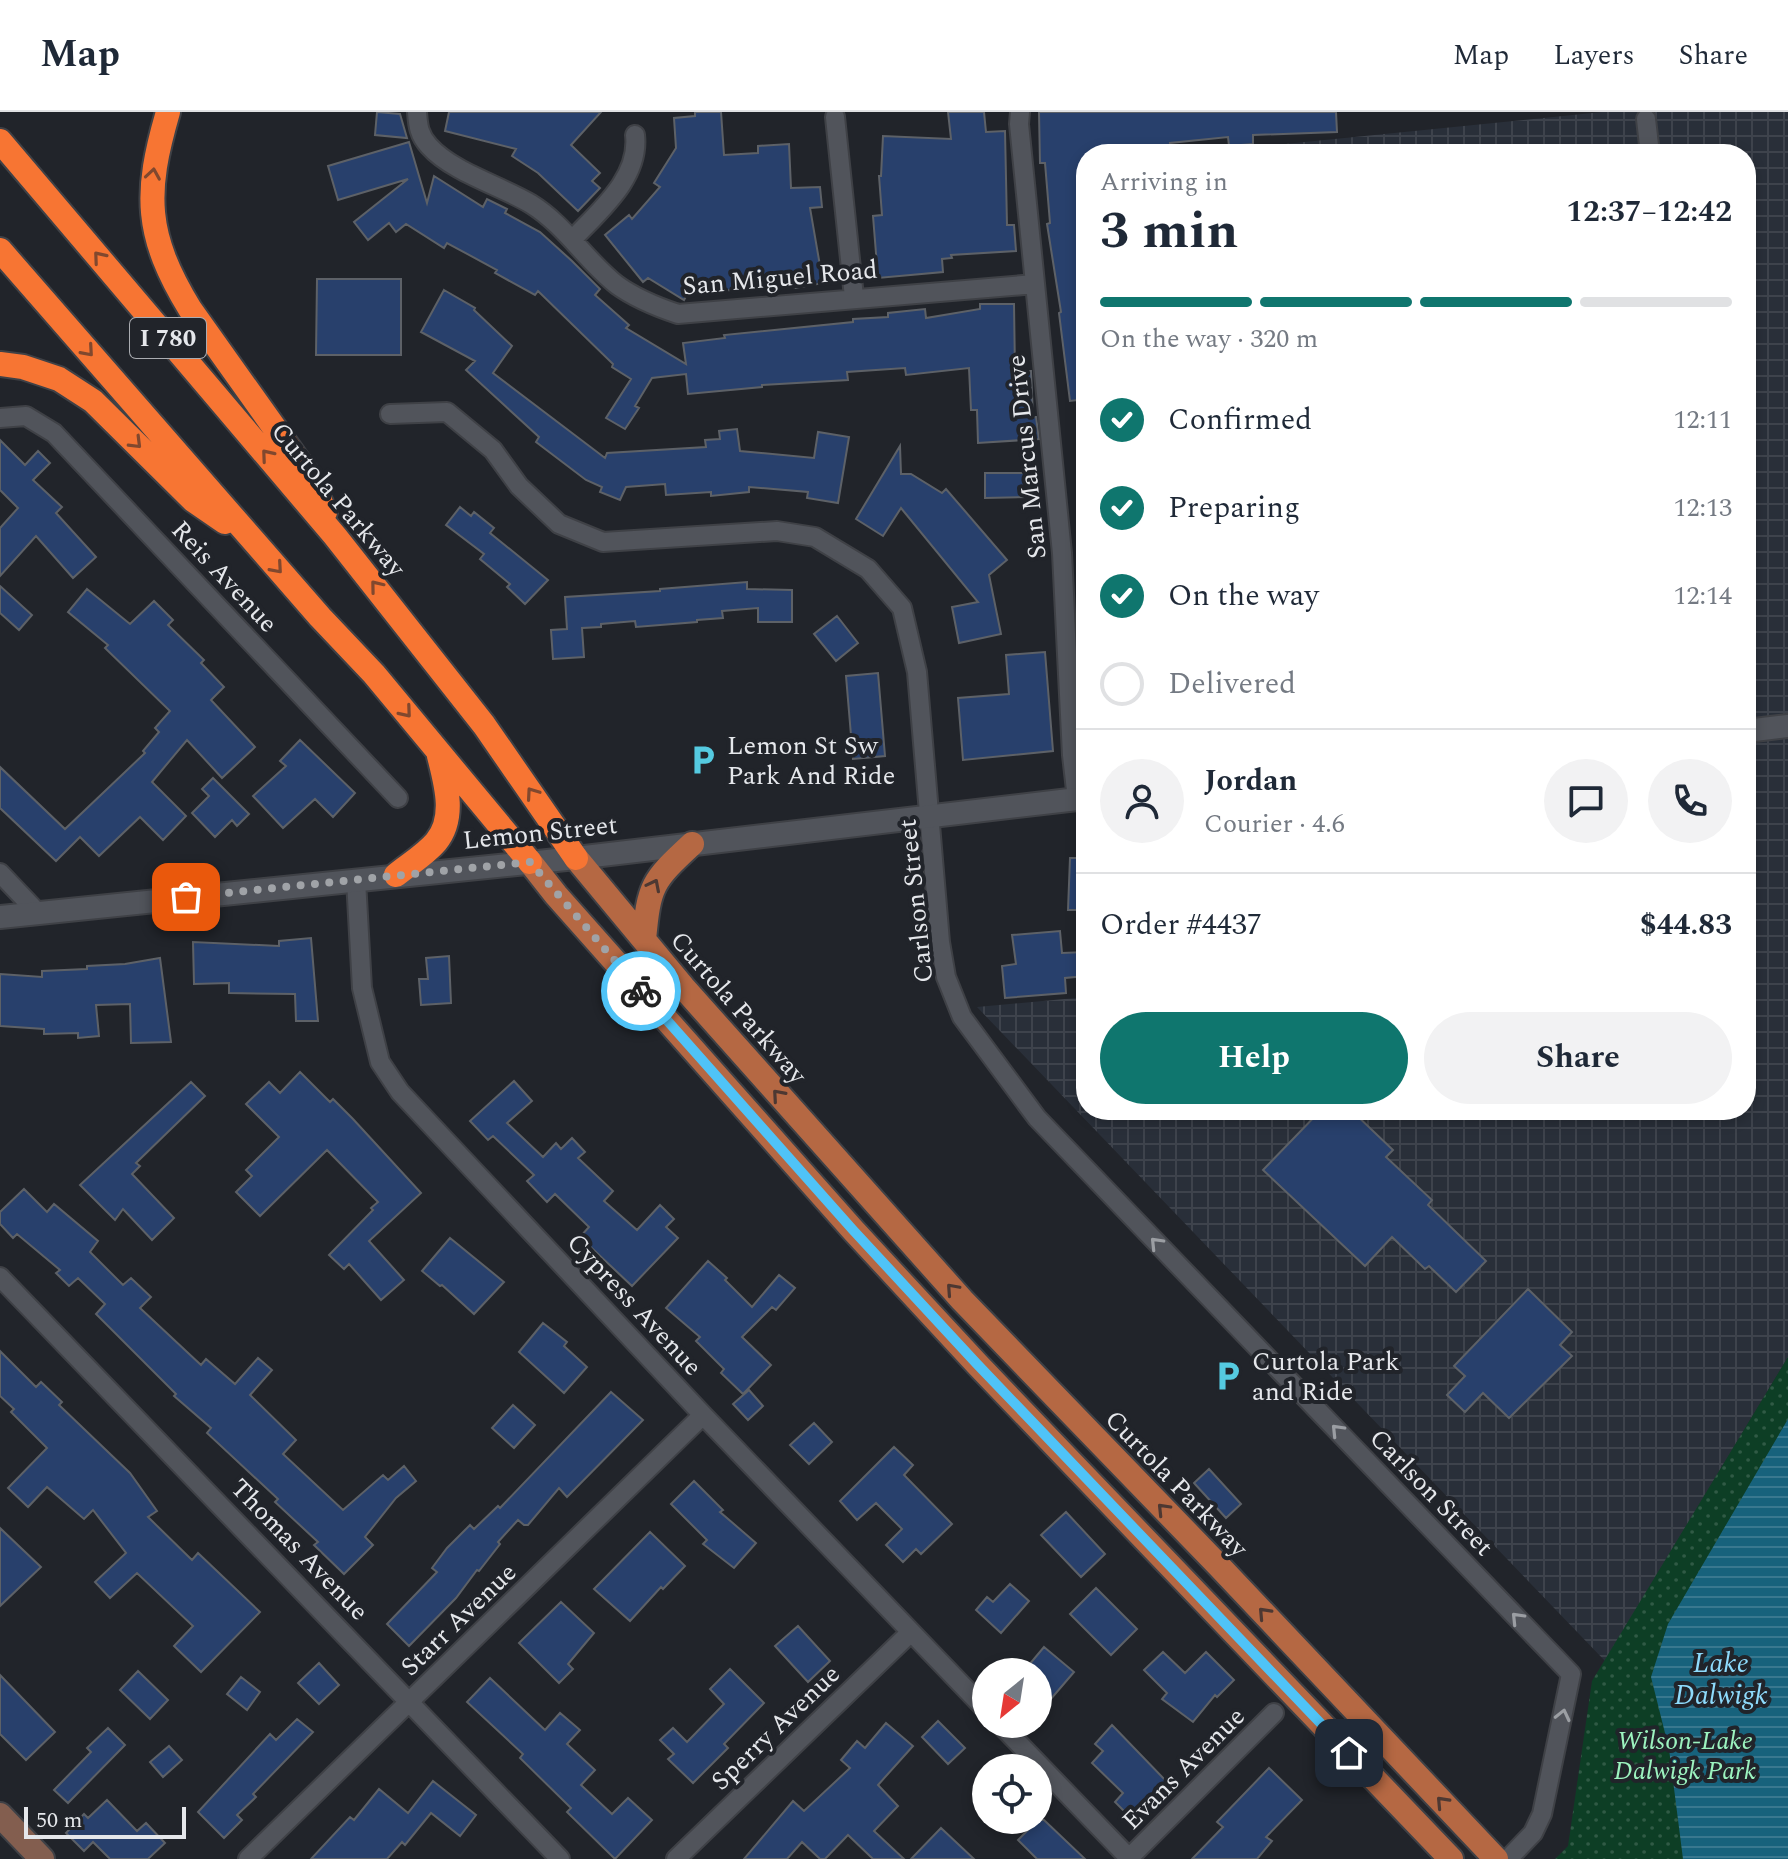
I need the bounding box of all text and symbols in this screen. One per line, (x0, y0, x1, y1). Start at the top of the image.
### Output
text: Map (40, 26, 120, 84)
text: Map (1453, 34, 1509, 77)
text: Layers (1553, 34, 1635, 77)
text: Share (1679, 34, 1748, 77)
text: Arriving in (1100, 162, 1228, 202)
one-way arrow (144, 167, 161, 181)
text: 12:37–12:42 (1566, 189, 1732, 235)
text: 3 min (1100, 192, 1238, 271)
street label: San Miguel Road (681, 250, 879, 306)
one-way arrow (94, 251, 108, 266)
road number: I 780 (130, 318, 206, 358)
text: On the way · 320 m (1100, 319, 1318, 359)
one-way arrow (78, 341, 93, 356)
street label: San Marcus Drive (996, 353, 1058, 561)
text: Confirmed (1168, 397, 1312, 443)
icon: check (1100, 398, 1144, 442)
text: 12:11 (1673, 400, 1732, 440)
street label: Curtola Parkway (261, 413, 416, 587)
one-way arrow (127, 434, 141, 449)
one-way arrow (262, 449, 277, 464)
text: Preparing (1168, 485, 1300, 531)
icon: check (1100, 486, 1144, 530)
text: 12:13 (1673, 488, 1732, 528)
street label: Reis Avenue (161, 511, 287, 642)
one-way arrow (267, 559, 282, 574)
text: On the way (1168, 573, 1319, 619)
icon: check (1100, 574, 1144, 618)
text: 12:14 (1673, 576, 1732, 616)
one-way arrow (371, 580, 385, 595)
text: Delivered (1168, 661, 1296, 707)
one-way arrow (396, 703, 411, 717)
place label: Lemon St Sw Park And Ride (727, 726, 895, 796)
parking icon: Lemon St Sw Park And Ride (686, 743, 720, 777)
text: Jordan (1204, 758, 1297, 804)
button: person (1100, 759, 1184, 843)
button: chat (1544, 759, 1628, 843)
button: phone (1648, 759, 1732, 843)
one-way arrow (527, 788, 542, 802)
text: Courier · 4.6 (1204, 804, 1345, 844)
street label: Lemon Street (461, 805, 619, 861)
street label: Carlson Street (887, 817, 944, 985)
pin (152, 863, 220, 931)
icon: bag (164, 875, 208, 919)
one-way arrow (645, 879, 660, 894)
text: Order #4437 (1100, 902, 1262, 948)
text: $44.83 (1640, 902, 1732, 948)
street label: Curtola Parkway (660, 922, 817, 1094)
courier (601, 951, 681, 1031)
icon: bike (619, 969, 663, 1013)
button: Help (1100, 1012, 1408, 1104)
button: Share (1424, 1012, 1732, 1104)
one-way arrow (774, 1090, 788, 1105)
street label: Cypress Avenue (557, 1224, 711, 1385)
one-way arrow (1151, 1238, 1166, 1252)
one-way arrow (947, 1283, 962, 1298)
place label: Curtola Park and Ride (1252, 1342, 1400, 1412)
parking icon: Curtola Park and Ride (1211, 1359, 1245, 1393)
street label: Curtola Parkway (1095, 1401, 1258, 1568)
street label: Carlson Street (1360, 1420, 1503, 1566)
one-way arrow (1332, 1425, 1346, 1439)
street label: Thomas Avenue (221, 1469, 378, 1630)
one-way arrow (1158, 1504, 1173, 1518)
street label: Starr Avenue (391, 1554, 526, 1686)
one-way arrow (1259, 1608, 1273, 1623)
one-way arrow (1512, 1613, 1527, 1627)
water label: Lake Dalwigk (1674, 1642, 1768, 1717)
street label: Sperry Avenue (702, 1655, 850, 1800)
north arrow (972, 1658, 1052, 1738)
map controls (972, 1658, 1052, 1834)
street label: Evans Avenue (1113, 1698, 1255, 1840)
one-way arrow (1554, 1708, 1571, 1722)
pin (1315, 1719, 1383, 1787)
park label: Wilson-Lake Dalwigk Park (1614, 1721, 1756, 1791)
icon: home (1327, 1731, 1371, 1775)
button: locate (972, 1754, 1052, 1834)
one-way arrow (1437, 1797, 1452, 1811)
scale bar (24, 1803, 186, 1839)
text: 50 m (36, 1804, 82, 1837)

